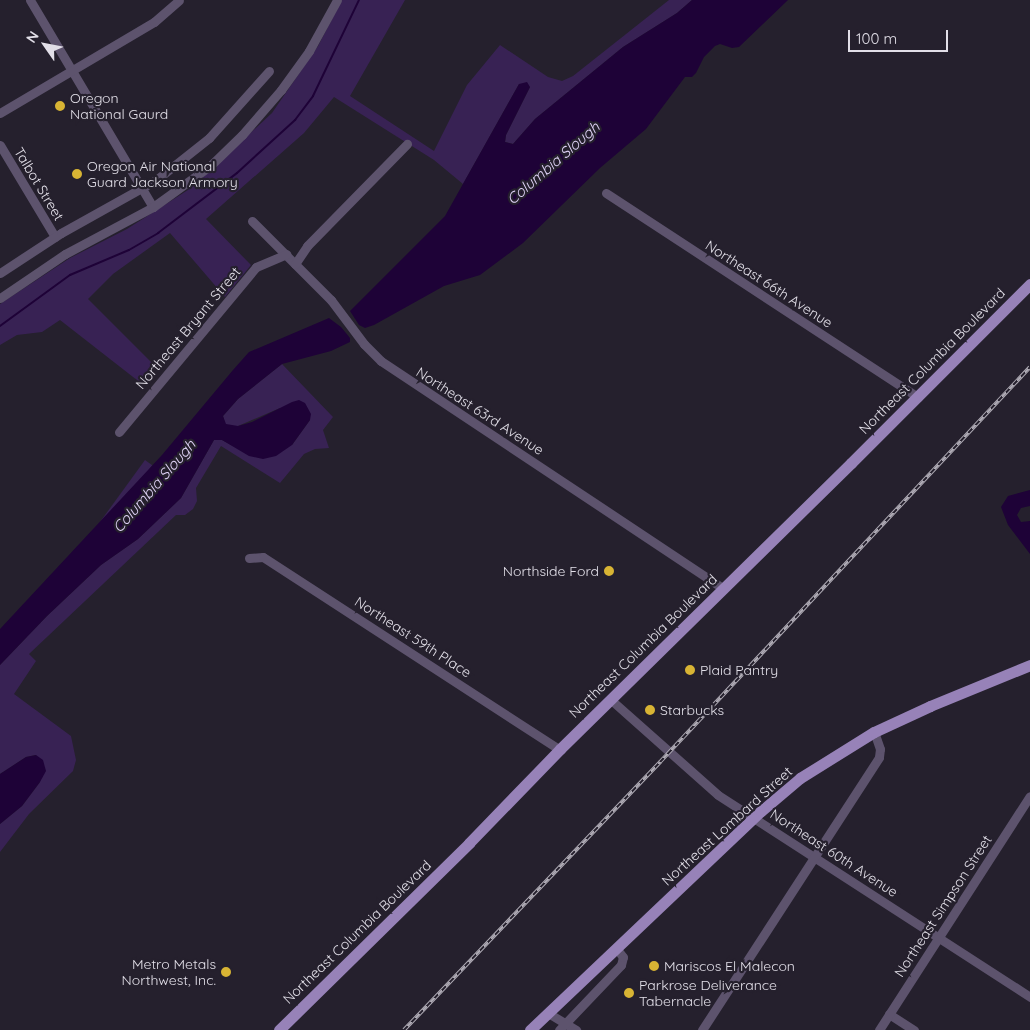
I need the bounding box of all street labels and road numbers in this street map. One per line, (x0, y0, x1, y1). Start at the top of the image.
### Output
street label: Talbot Street (11, 144, 67, 224)
street label: Northeast 66th Avenue (702, 237, 836, 331)
street label: Northeast Bryant Street (132, 264, 244, 392)
street label: Northeast Columbia Boulevard (856, 285, 1008, 437)
street label: Northeast 63rd Avenue (413, 364, 547, 458)
street label: Northeast Columbia Boulevard (565, 571, 721, 721)
street label: Northeast 59th Place (352, 593, 474, 681)
street label: Northeast Lombard Street (658, 763, 796, 889)
street label: Northeast 60th Avenue (767, 805, 901, 901)
street label: Northeast Simpson Street (891, 832, 995, 980)
street label: Northeast Columbia Boulevard (279, 857, 435, 1007)

